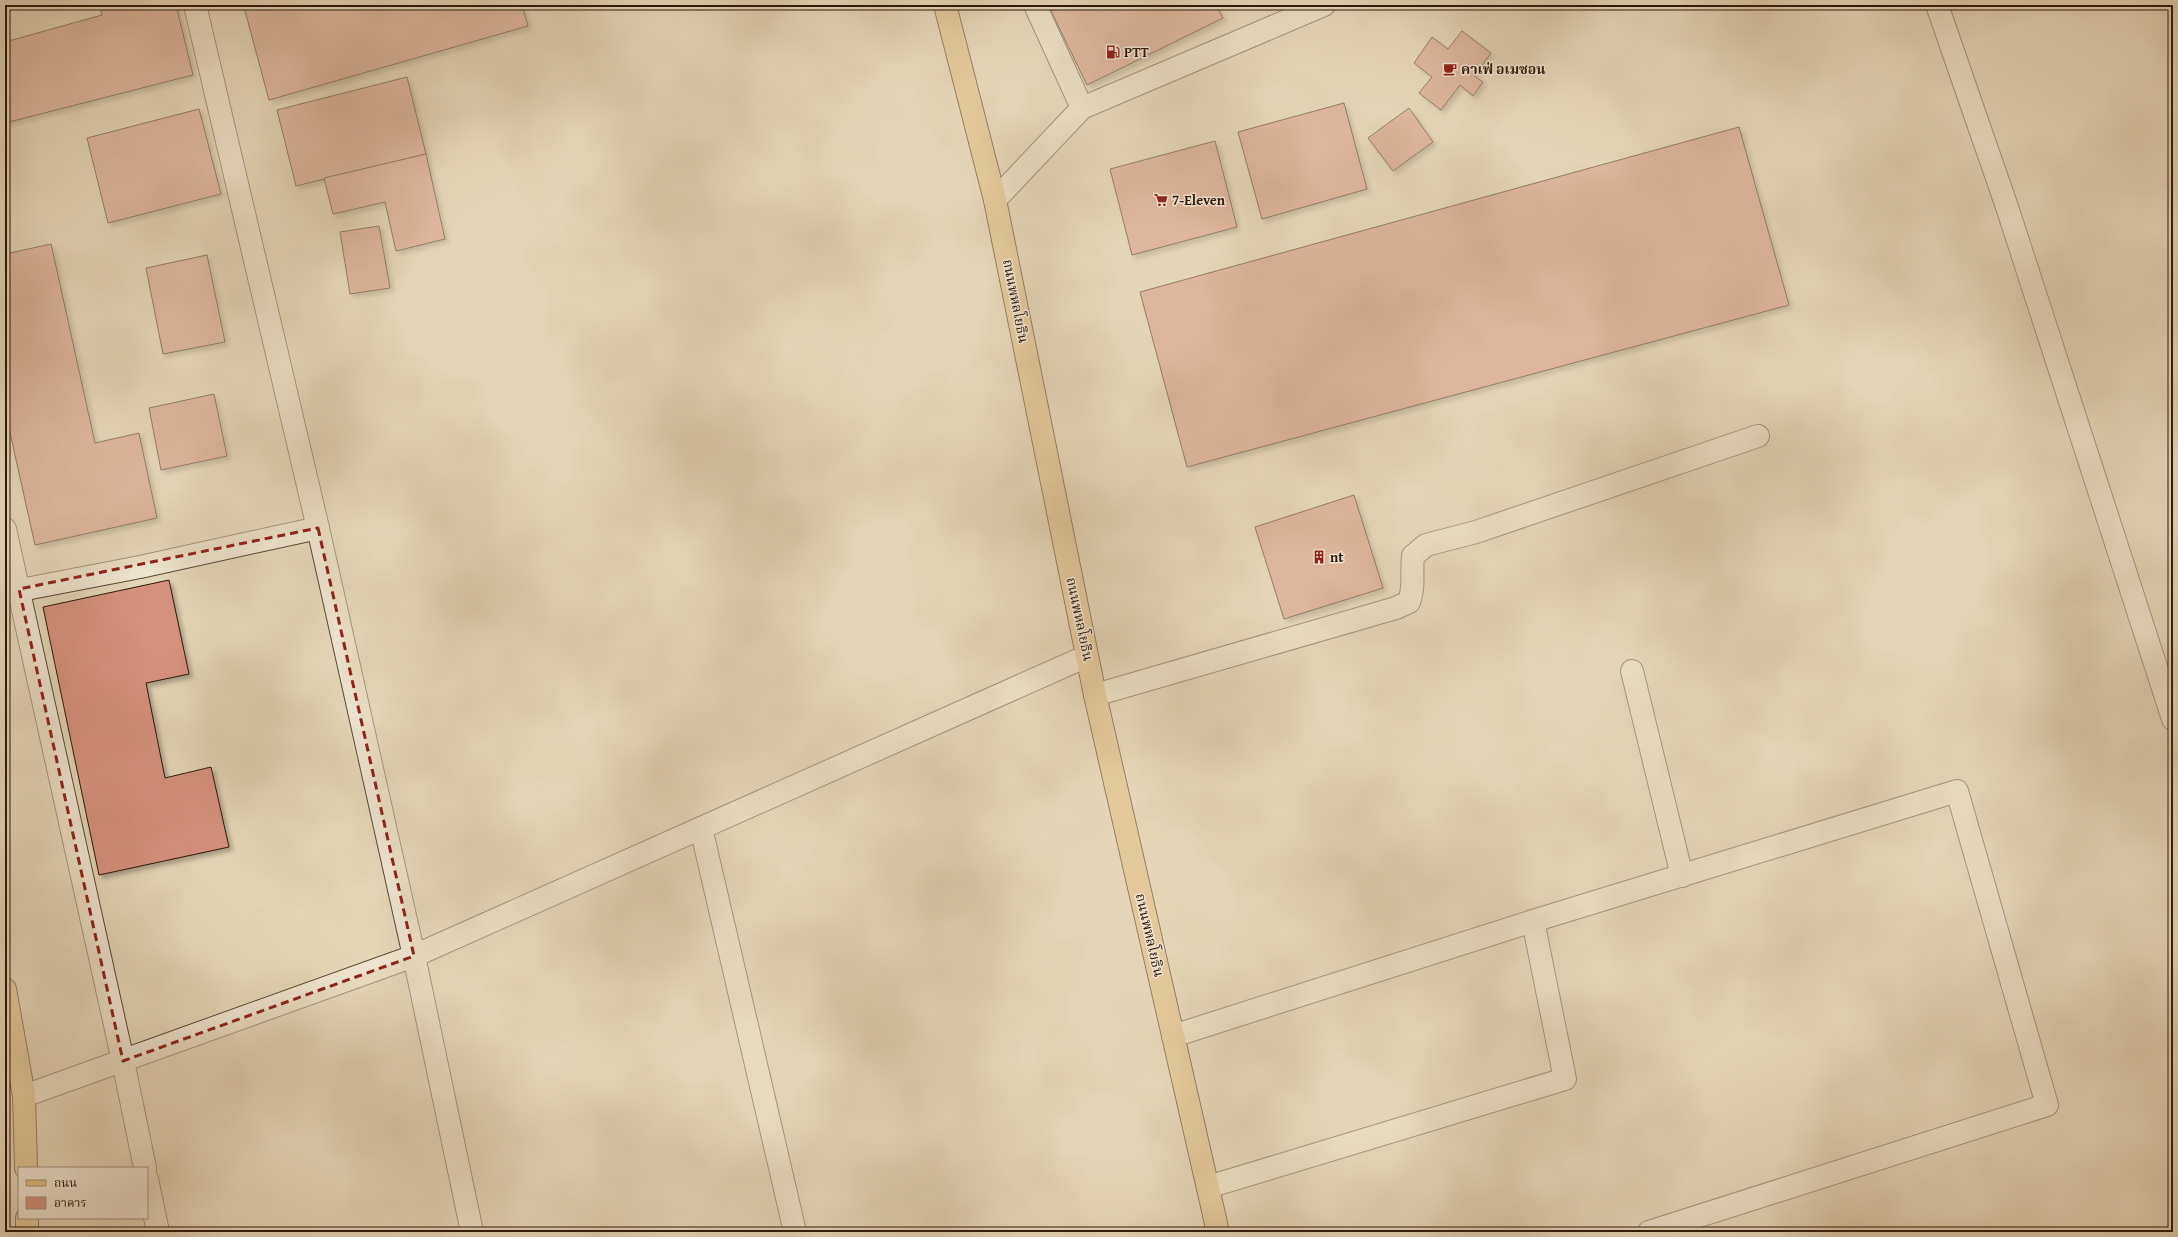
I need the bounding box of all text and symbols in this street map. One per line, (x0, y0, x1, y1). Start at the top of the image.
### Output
place label: PTT (1124, 42, 1149, 62)
fuel station icon: PTT (1105, 44, 1121, 60)
place label: คาเฟ่ อเมซอน (1461, 59, 1546, 79)
cafe icon: คาเฟ่ อเมซอน (1442, 61, 1458, 77)
place label: 7-Eleven (1172, 190, 1226, 210)
supermarket icon: 7-Eleven (1153, 192, 1169, 208)
street label: ถนนพหลโยธิน (998, 257, 1034, 345)
place label: nt (1330, 547, 1344, 567)
building icon: nt (1311, 549, 1327, 565)
street label: ถนนพหลโยธิน (1061, 575, 1099, 663)
street label: ถนนพหลโยธิน (1131, 891, 1169, 979)
legend (18, 1167, 148, 1219)
text: ถนน (54, 1174, 77, 1191)
text: อาคาร (54, 1194, 86, 1211)

